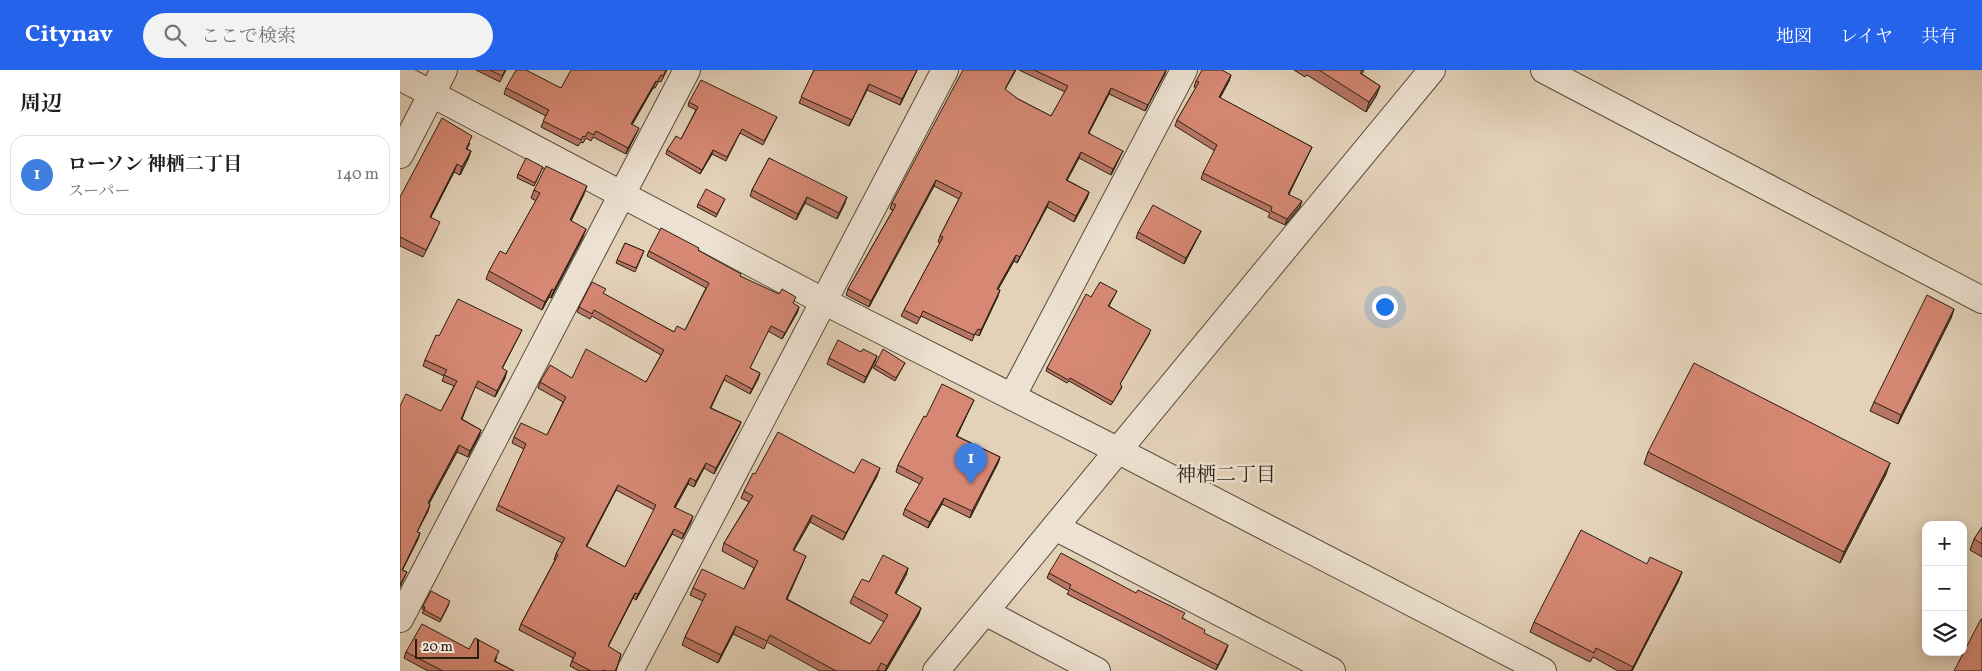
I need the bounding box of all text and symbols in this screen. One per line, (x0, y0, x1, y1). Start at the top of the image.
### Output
search box (143, 13, 493, 58)
text: Citynav (25, 18, 113, 52)
icon: search (161, 21, 189, 49)
text: ここで検索 (201, 24, 296, 50)
text: 地図 (1776, 25, 1812, 50)
text: レイヤ (1840, 25, 1893, 50)
text: 共有 (1921, 25, 1957, 50)
text: 周辺 (20, 90, 62, 119)
text: ローソン 神栖二丁目 (68, 152, 242, 178)
text: 1 (34, 164, 40, 186)
text: 140 m (337, 164, 379, 186)
text: スーパー (68, 181, 130, 203)
your location (1372, 294, 1398, 320)
pin: 1 (955, 443, 987, 484)
district label: 神栖二丁目 (1176, 462, 1276, 490)
map controls (1922, 521, 1967, 656)
button: + (1922, 521, 1967, 566)
button: − (1922, 566, 1967, 611)
button: layers (1922, 611, 1967, 656)
scale bar (415, 636, 479, 659)
text: 20 m (422, 638, 453, 657)

